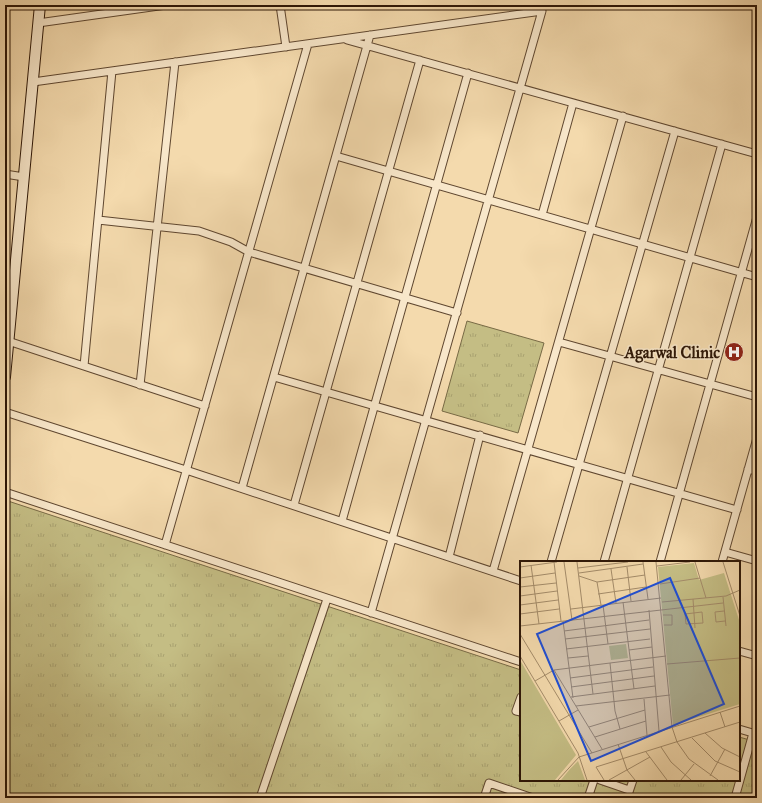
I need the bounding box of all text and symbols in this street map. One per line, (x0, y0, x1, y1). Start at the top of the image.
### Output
hospital icon: Agarwal Clinic (723, 341, 745, 363)
place label: Agarwal Clinic (624, 343, 720, 363)
inset map (520, 561, 740, 781)

